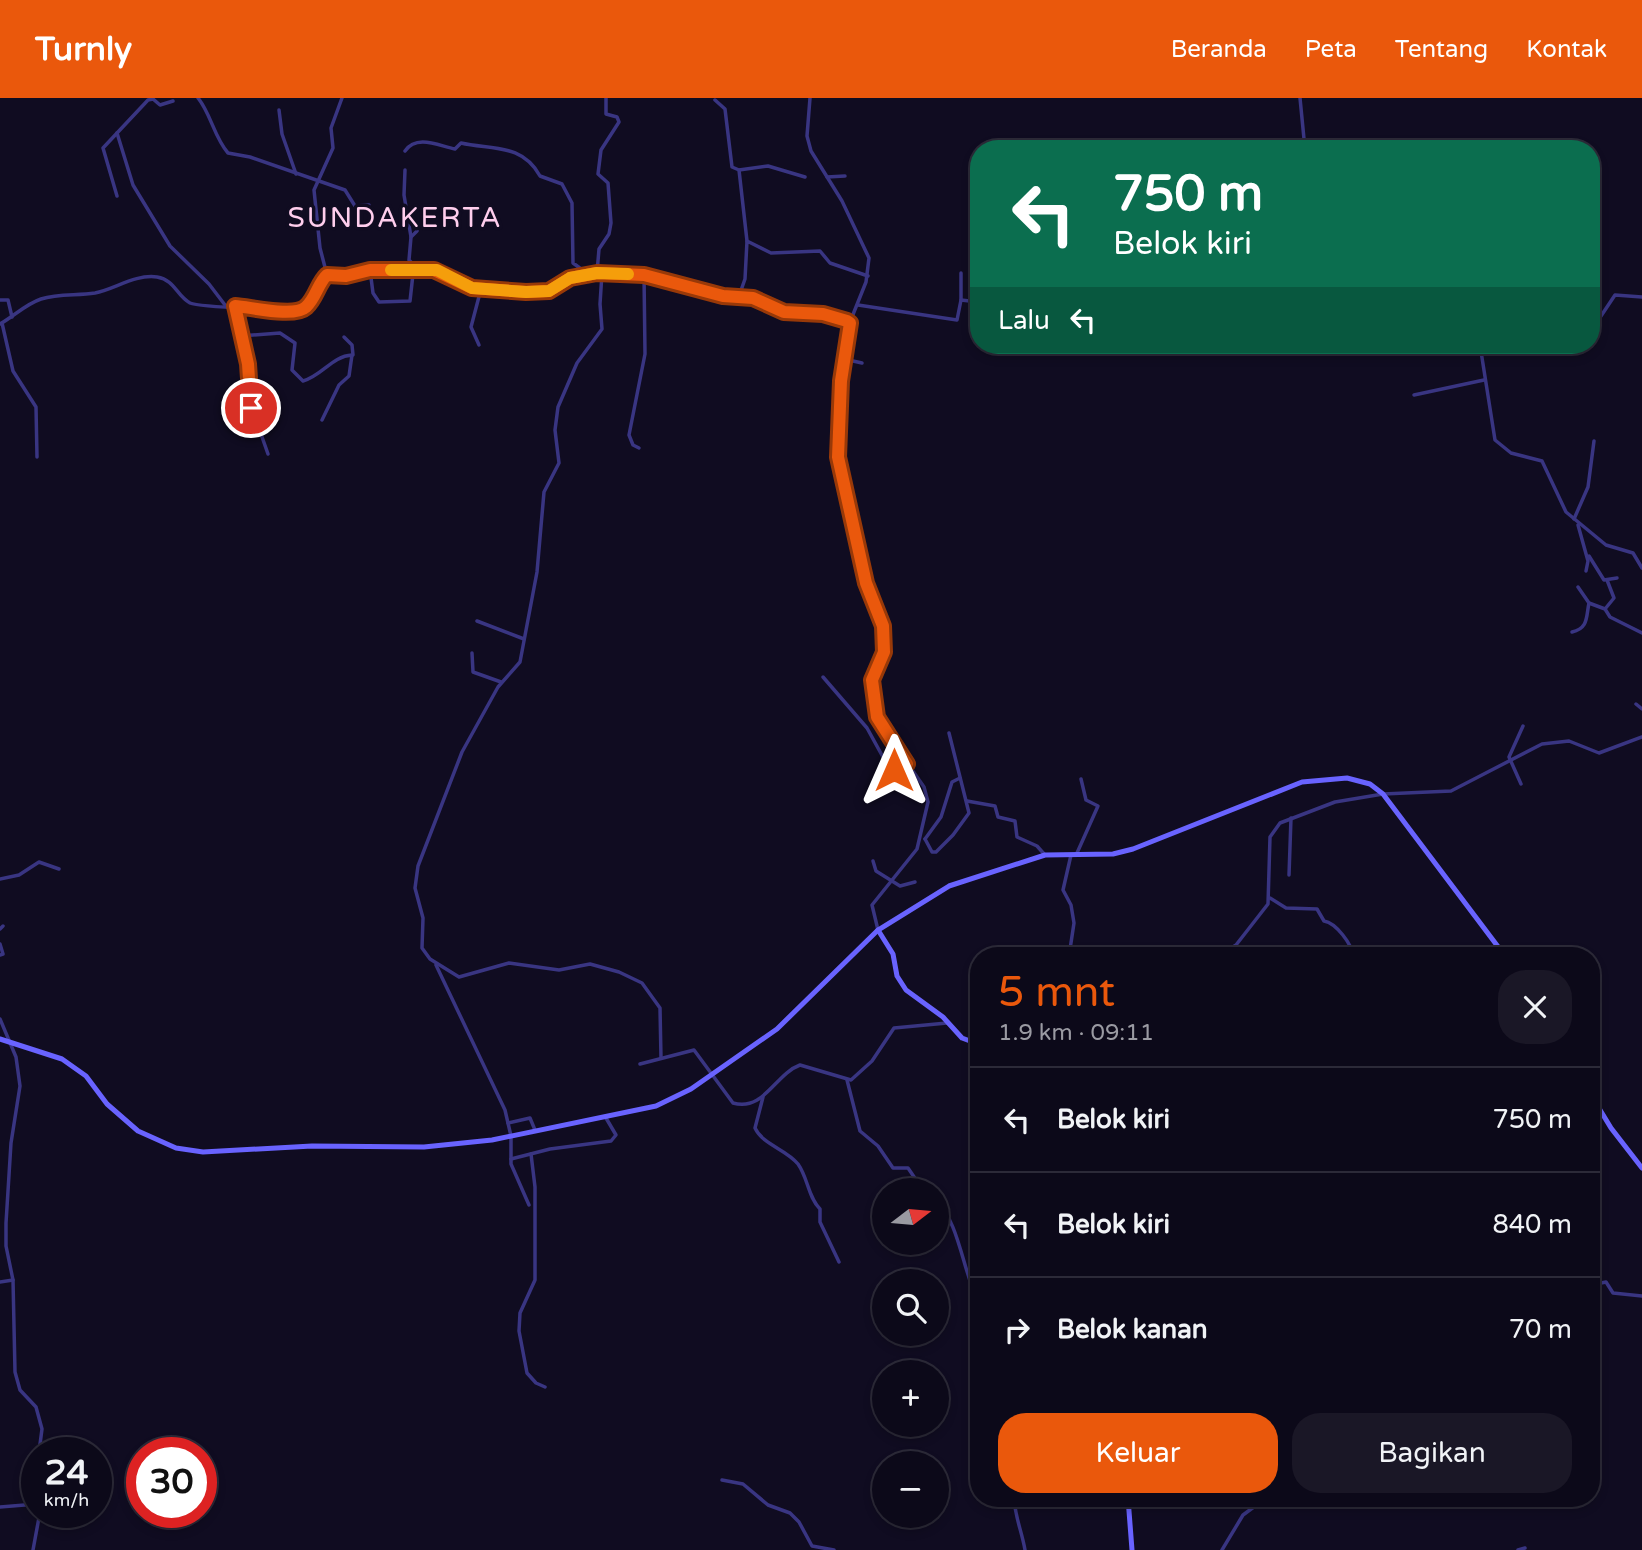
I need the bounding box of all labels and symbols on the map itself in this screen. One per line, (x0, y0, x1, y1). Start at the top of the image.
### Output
district label: SUNDAKERTA (287, 201, 503, 235)
pin (221, 378, 281, 438)
position arrow (857, 733, 931, 807)
north arrow (872, 1178, 948, 1255)
speed limit sign: 30 (126, 1437, 217, 1528)

